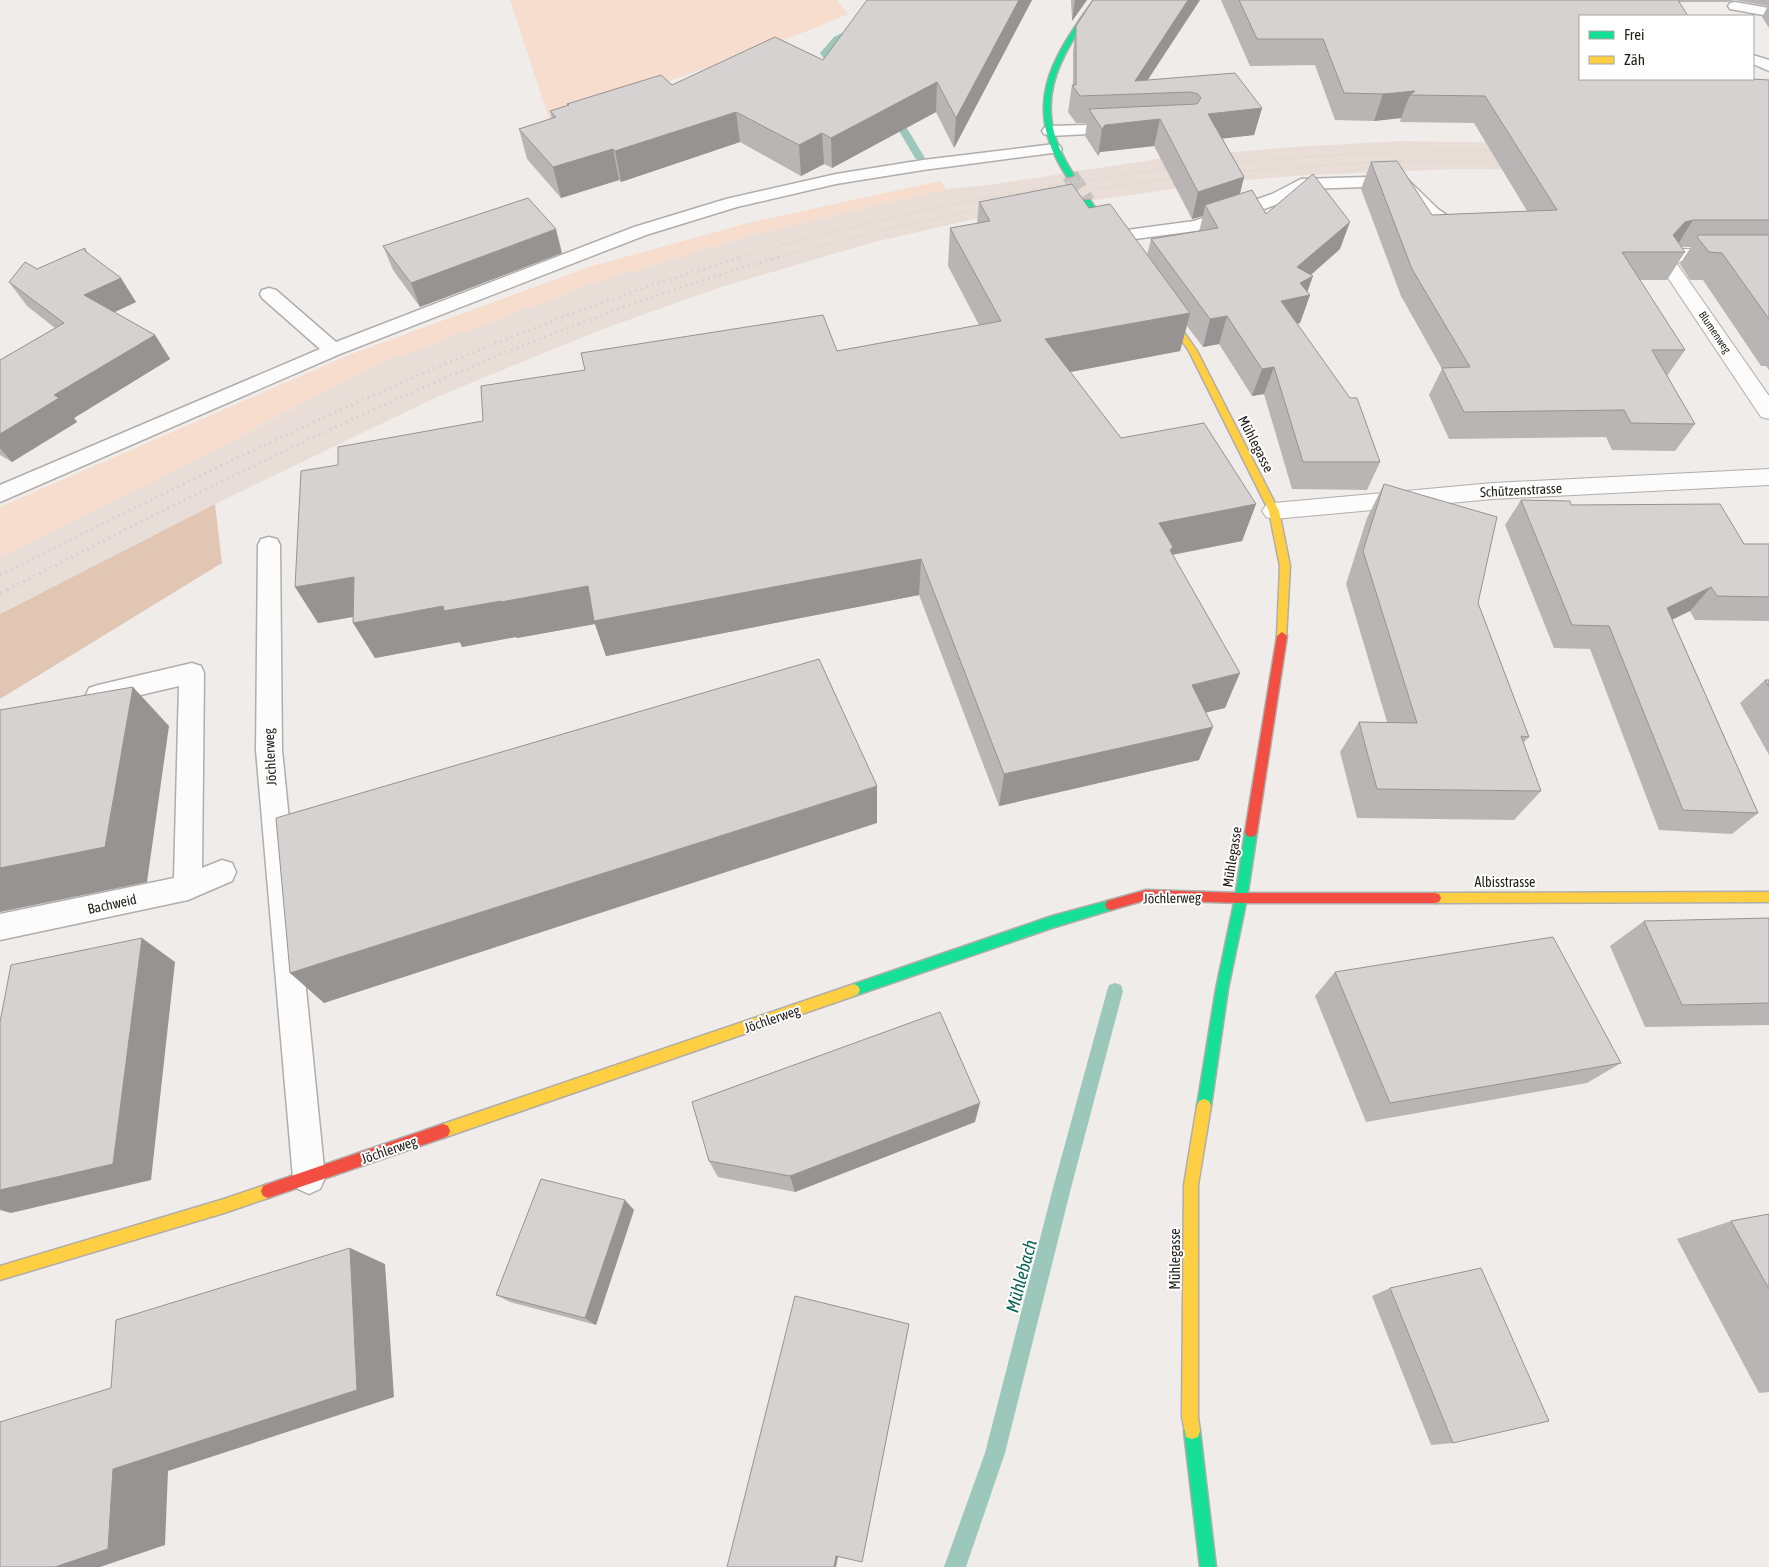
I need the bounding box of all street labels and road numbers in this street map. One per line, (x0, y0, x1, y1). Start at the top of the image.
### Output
street label: Blumenweg (1697, 309, 1734, 355)
street label: Mühlegasse (1235, 413, 1277, 475)
street label: Schützenstrasse (1480, 480, 1562, 500)
street label: Jöchlerweg (261, 728, 279, 786)
street label: Mühlegasse (1219, 825, 1245, 889)
street label: Albisstrasse (1475, 874, 1535, 890)
street label: Jöchlerweg (1143, 889, 1201, 907)
street label: Bachweid (86, 891, 138, 917)
street label: Jöchlerweg (742, 1002, 802, 1036)
street label: Jöchlerweg (359, 1133, 419, 1167)
street label: Mühlegasse (1167, 1228, 1183, 1290)

